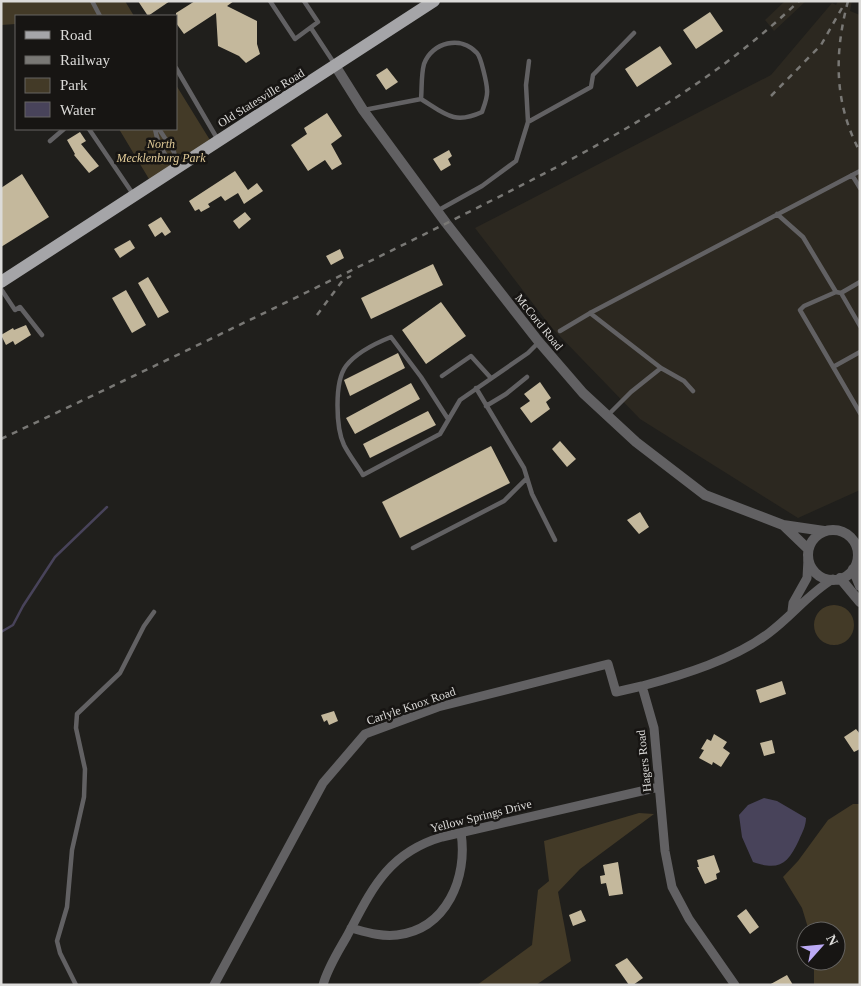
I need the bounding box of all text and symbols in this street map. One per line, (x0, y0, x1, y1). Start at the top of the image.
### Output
legend (15, 15, 178, 130)
text: Road (60, 27, 92, 43)
text: Railway (60, 52, 110, 68)
street label: Old Statesville Road (215, 66, 307, 130)
text: Park (60, 77, 88, 93)
text: Water (60, 102, 95, 118)
park label: North Mecklenburg Park (115, 137, 206, 165)
street label: McCord Road (512, 291, 566, 353)
street label: Carlyle Knox Road (365, 684, 457, 728)
street label: Hagers Road (634, 729, 654, 793)
street label: Yellow Springs Drive (429, 797, 533, 835)
north arrow (796, 921, 846, 971)
text: N (823, 932, 841, 948)

